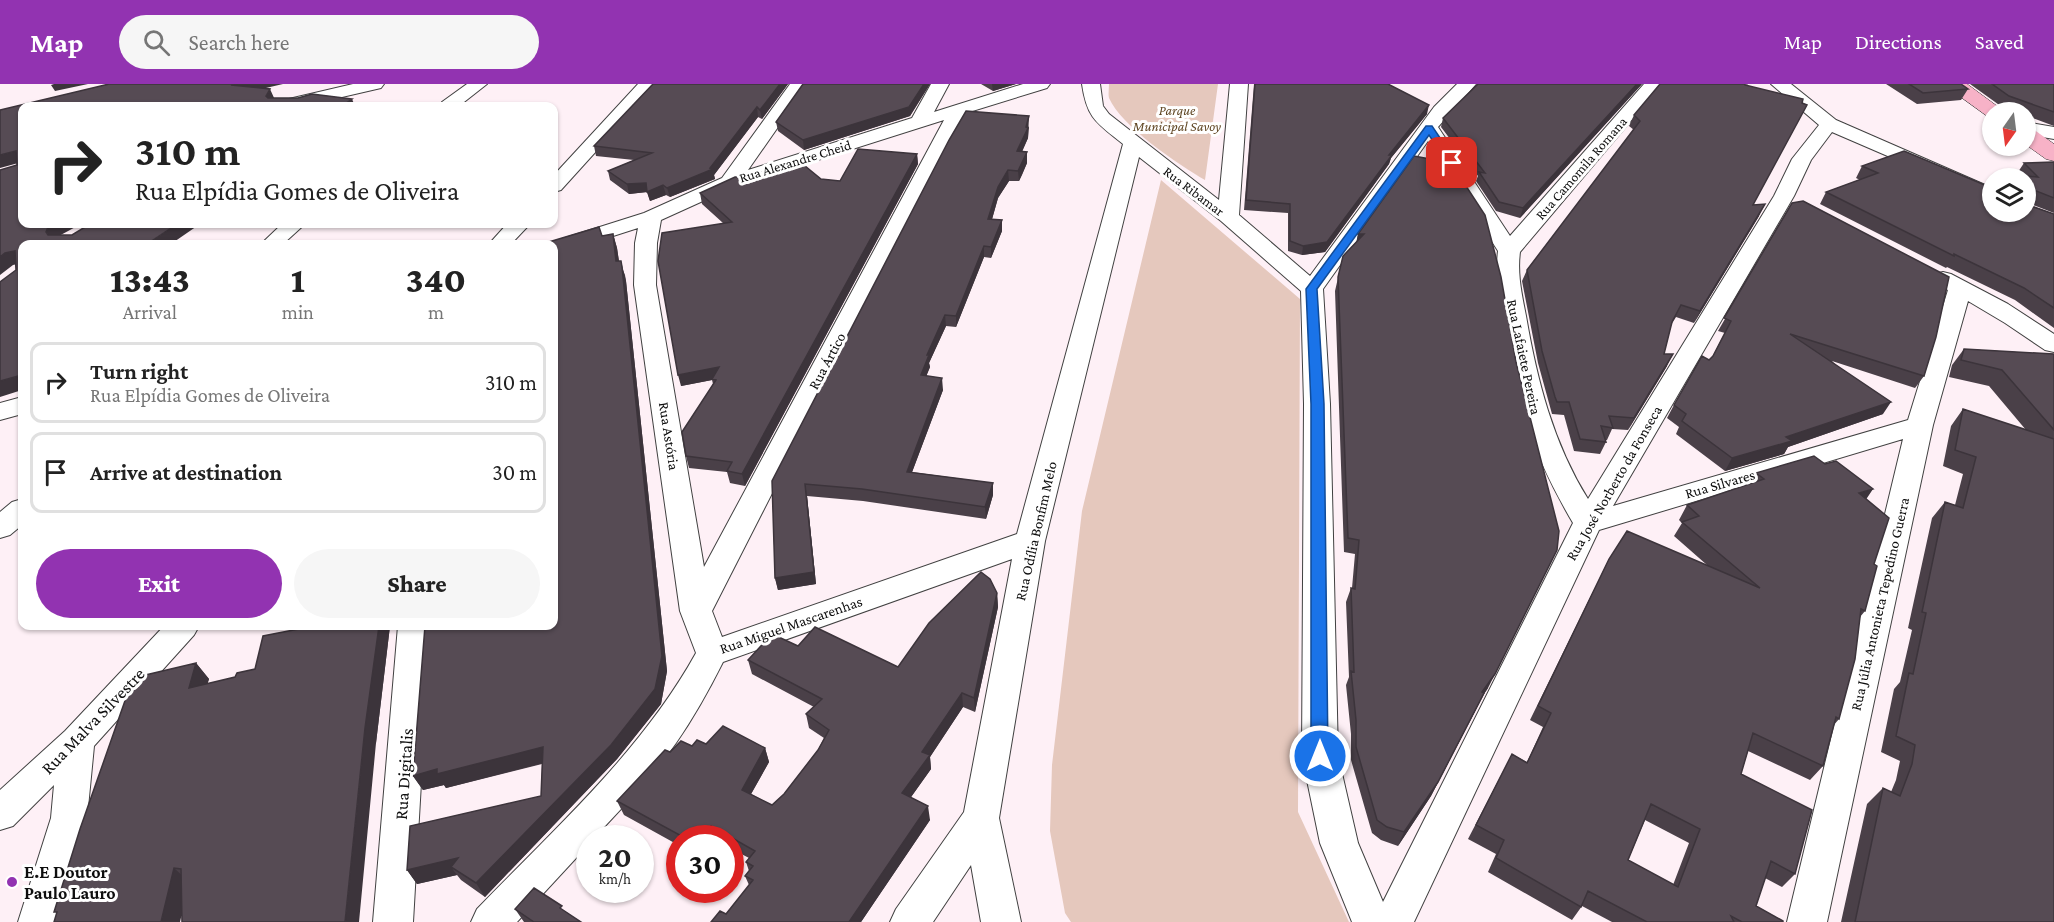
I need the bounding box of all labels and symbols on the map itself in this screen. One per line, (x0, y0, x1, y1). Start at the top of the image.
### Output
park label: Parque Municipal Savoy (1132, 102, 1221, 134)
north arrow (1982, 102, 2036, 156)
street label: Rua Camomila Romana (1532, 113, 1630, 223)
street label: Rua Alexandre Cheid (737, 136, 853, 186)
pin (1426, 137, 1477, 188)
street label: Rua Ribamar (1160, 163, 1228, 219)
street label: Rua Lafaiete Pereira (1504, 298, 1544, 416)
street label: Rua Ártico (805, 330, 849, 392)
street label: Rua Astória (656, 401, 682, 471)
street label: Rua José Norberto da Fonseca (1563, 403, 1666, 564)
street label: Rua Odília Bonfim Melo (1012, 460, 1060, 602)
street label: Rua Silvares (1683, 466, 1757, 502)
street label: Rua Júlia Antonieta Tepedino Guerra (1848, 496, 1913, 712)
street label: Rua Miguel Mascarenhas (718, 593, 865, 658)
street label: Rua Malva Silvestre (37, 664, 149, 778)
position arrow (1288, 724, 1352, 788)
street label: Rua Digitalis (391, 728, 417, 820)
speed limit sign: 30 (666, 825, 744, 903)
place label: E.E Doutor Paulo Lauro (24, 862, 116, 903)
marker: E.E Doutor Paulo Lauro (5, 875, 19, 889)

